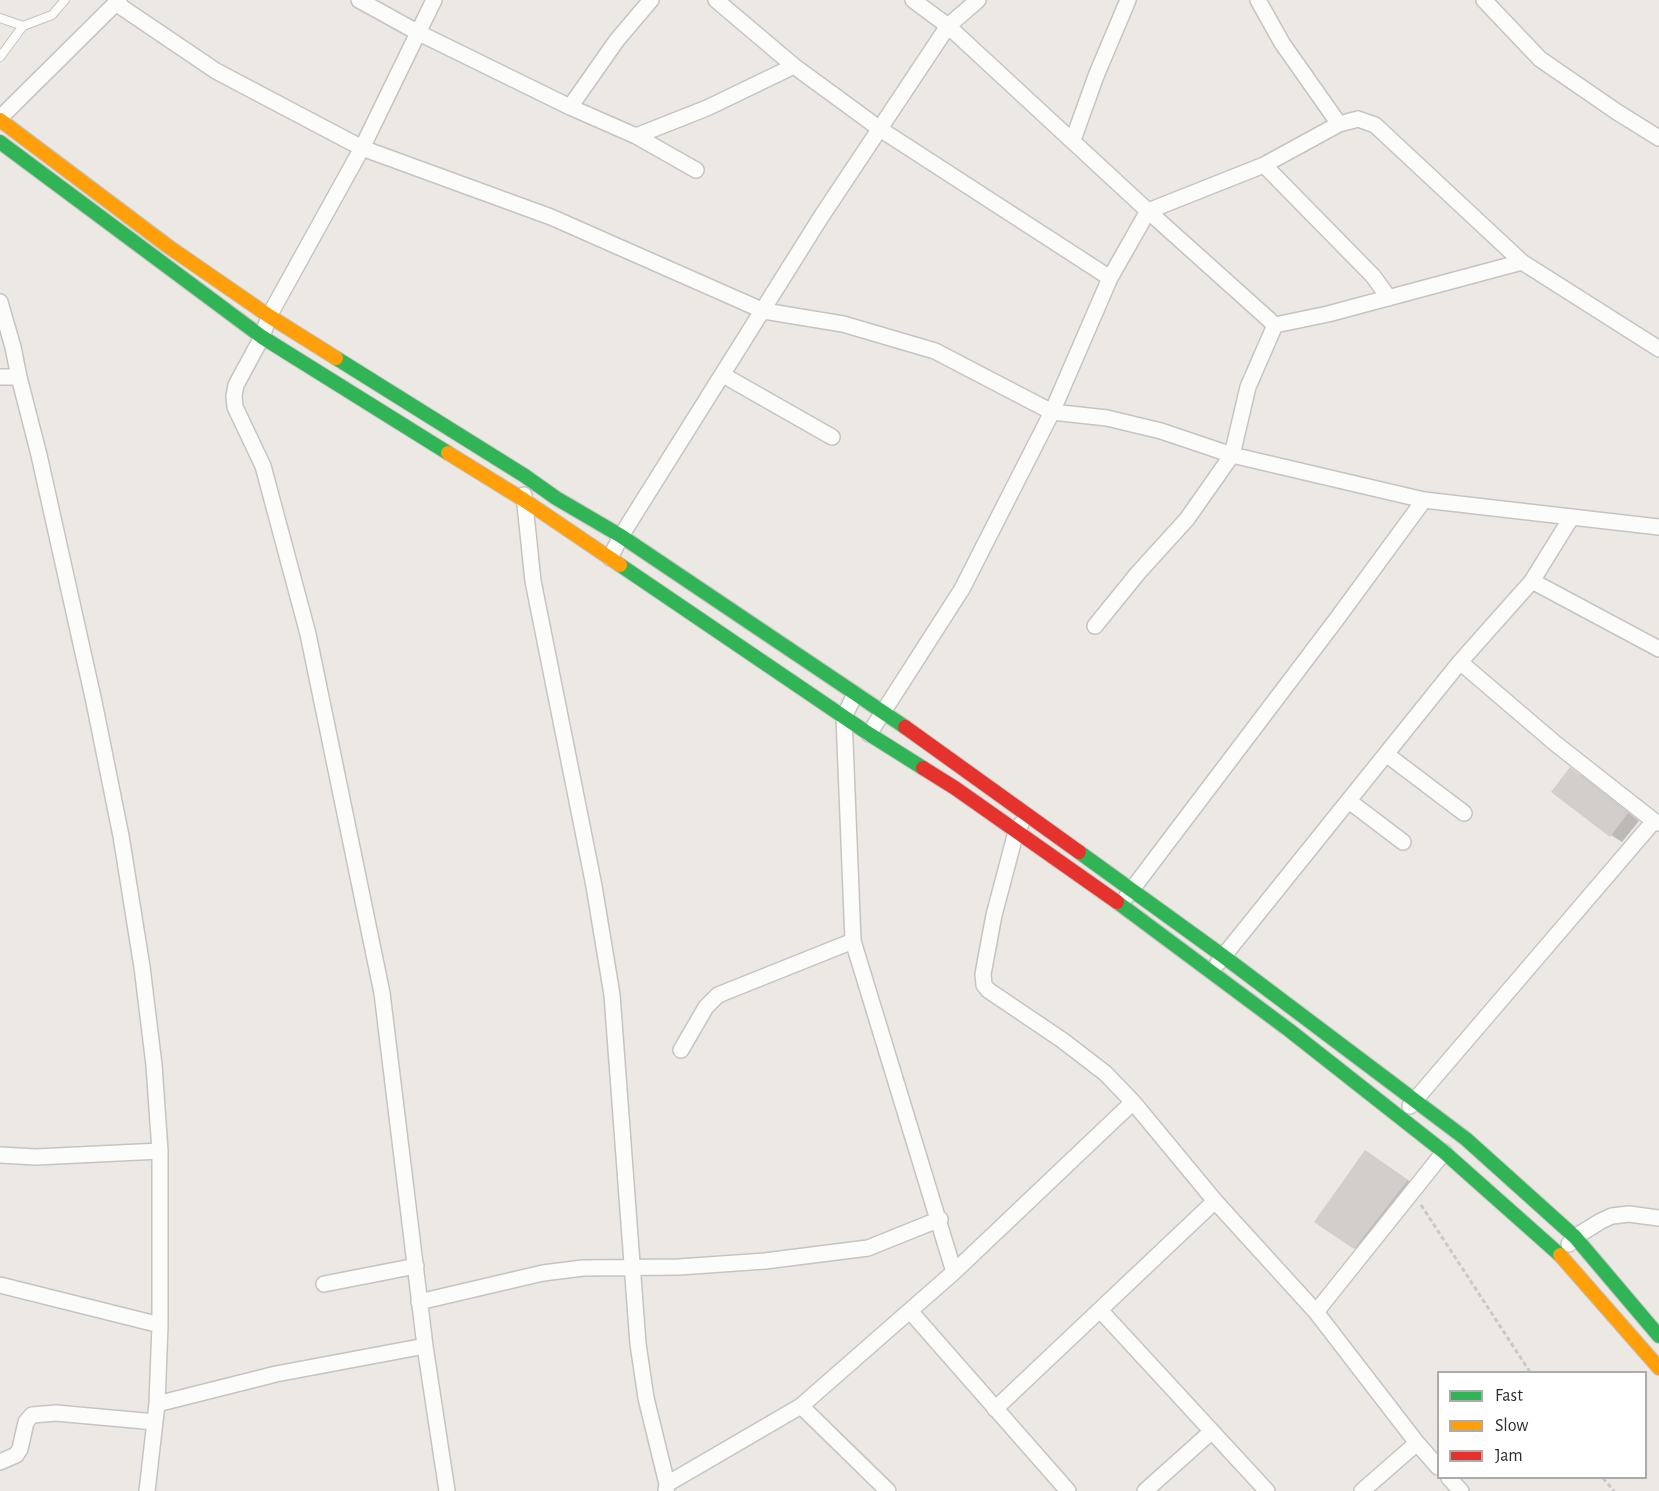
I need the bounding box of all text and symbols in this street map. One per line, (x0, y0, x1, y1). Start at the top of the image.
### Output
legend (1437, 1371, 1647, 1479)
text: Fast (1495, 1387, 1523, 1405)
text: Slow (1495, 1417, 1528, 1435)
text: Jam (1495, 1447, 1523, 1465)

